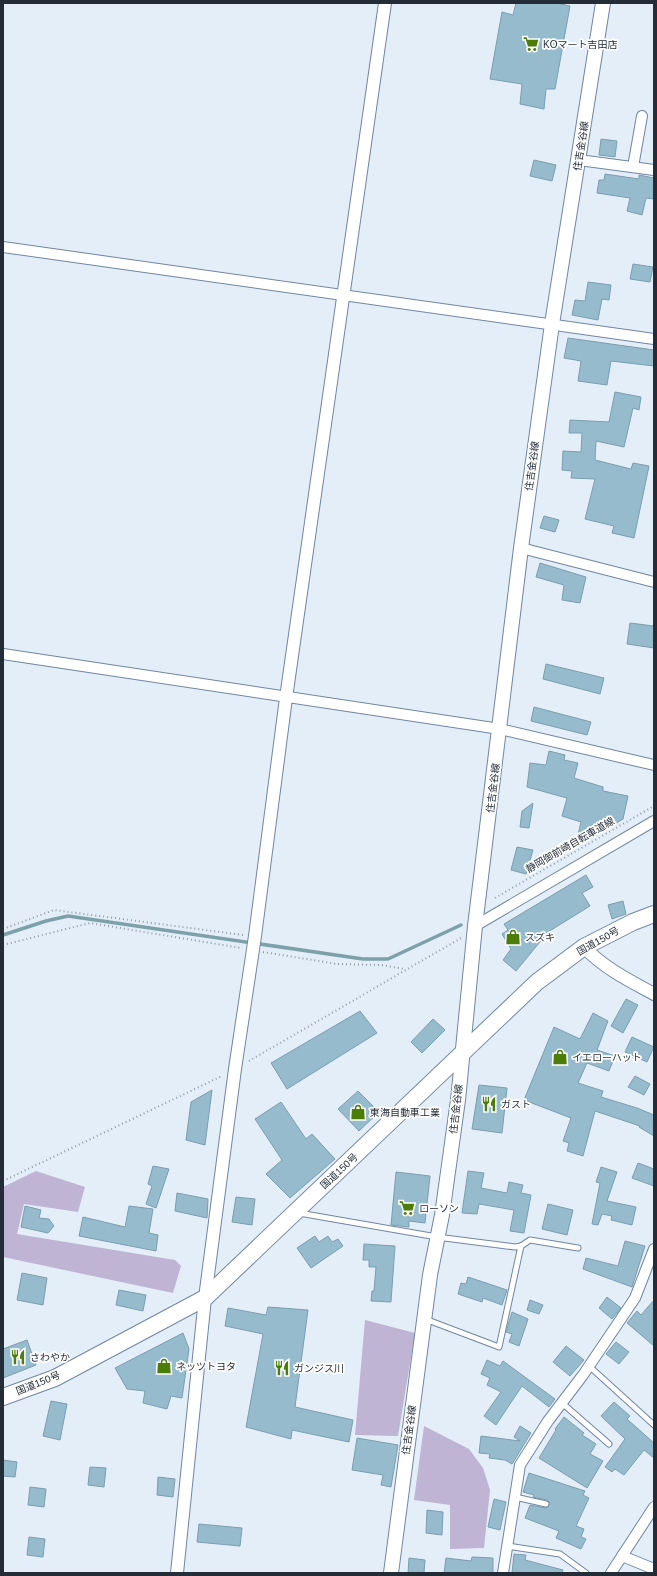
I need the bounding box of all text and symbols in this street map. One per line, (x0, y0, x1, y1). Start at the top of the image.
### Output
supermarket icon: KOマート吉田店 (522, 35, 540, 53)
place label: KOマート吉田店 (543, 39, 617, 50)
street label: 住吉金谷線 (572, 120, 590, 172)
street label: 住吉金谷線 (523, 440, 541, 492)
street label: 住吉金谷線 (484, 763, 502, 813)
street label: 静岡御前崎自転車道線 (524, 815, 616, 875)
street label: 国道150号 (575, 925, 621, 957)
shop icon: スズキ (504, 928, 522, 946)
place label: スズキ (525, 932, 555, 943)
shop icon: イエローハット (551, 1048, 569, 1066)
place label: イエローハット (572, 1052, 642, 1063)
street label: 住吉金谷線 (447, 1084, 465, 1134)
restaurant icon: ガスト (480, 1095, 498, 1113)
place label: ガスト (501, 1099, 531, 1110)
shop icon: 東海自動車工業 (349, 1103, 367, 1121)
place label: 東海自動車工業 (370, 1107, 440, 1118)
street label: 国道150号 (318, 1151, 360, 1191)
supermarket icon: ローソン (398, 1199, 416, 1217)
place label: ローソン (419, 1203, 459, 1214)
restaurant icon: さわやか (9, 1348, 27, 1366)
place label: さわやか (30, 1352, 70, 1363)
shop icon: ネッツトヨタ (155, 1357, 173, 1375)
restaurant icon: ガンジス川 (273, 1359, 291, 1377)
place label: ネッツトヨタ (176, 1361, 236, 1372)
place label: ガンジス川 (294, 1363, 344, 1374)
street label: 国道150号 (14, 1369, 62, 1397)
street label: 住吉金谷線 (400, 1404, 418, 1456)

